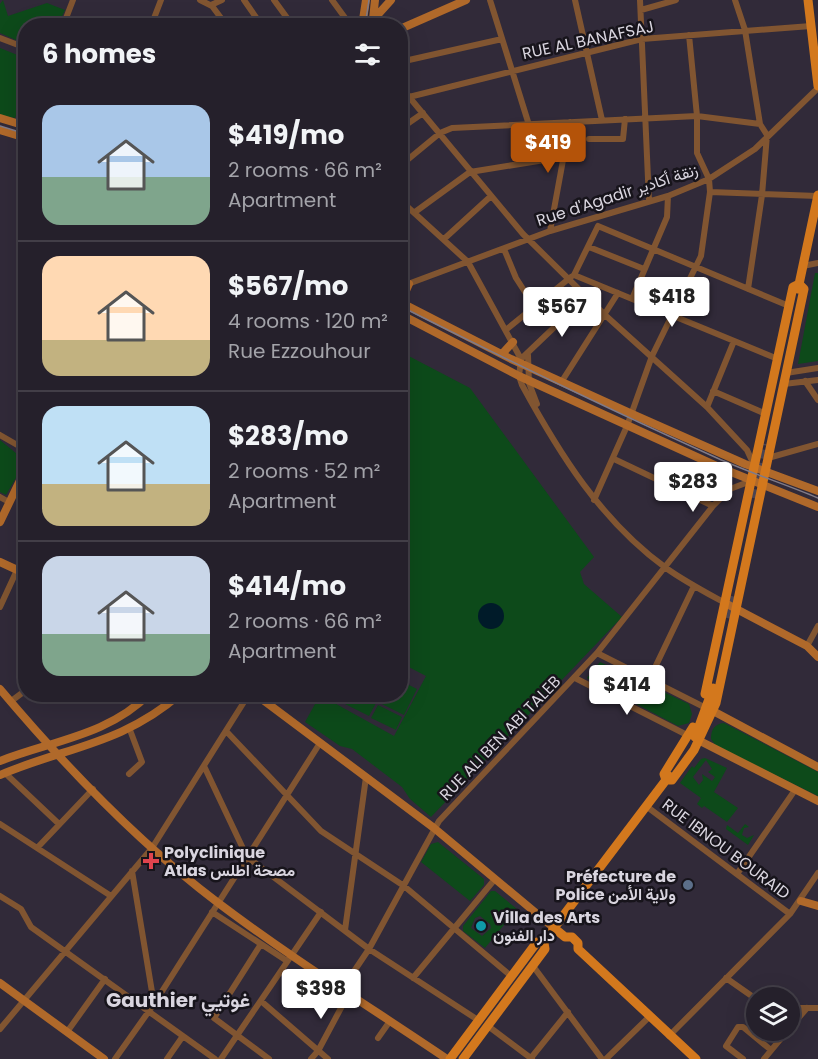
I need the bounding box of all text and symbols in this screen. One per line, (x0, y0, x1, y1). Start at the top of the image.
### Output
street label: RUE AL BANAFSAJ (520, 15, 656, 65)
text: 6 homes (42, 36, 156, 72)
icon: filters (351, 38, 384, 71)
text: $419/mo (228, 117, 344, 153)
pin: $419 (512, 123, 584, 174)
text: $419 (525, 128, 571, 156)
icon: home (90, 129, 162, 201)
text: 2 rooms · 66 m² (228, 156, 382, 184)
street label: Rue d'Agadir زنقة أكادير (533, 158, 701, 232)
text: Apartment (228, 186, 336, 214)
text: $567/mo (228, 268, 348, 304)
pin: $418 (636, 277, 708, 328)
icon: home (90, 280, 162, 352)
text: $418 (648, 282, 696, 310)
pin: $567 (526, 287, 598, 338)
text: $567 (537, 292, 587, 320)
text: 4 rooms · 120 m² (228, 307, 388, 335)
text: Rue Ezzouhour (228, 337, 371, 365)
text: $283/mo (228, 418, 348, 454)
icon: home (90, 430, 162, 502)
text: 2 rooms · 52 m² (228, 457, 380, 485)
pin: $283 (657, 462, 729, 513)
text: $283 (668, 467, 718, 495)
text: Apartment (228, 487, 336, 515)
text: $414/mo (228, 568, 346, 604)
icon: home (90, 580, 162, 652)
text: 2 rooms · 66 m² (228, 607, 382, 635)
text: Apartment (228, 637, 336, 665)
pin: $414 (591, 665, 663, 716)
street label: RUE ALI BEN ABI TALEB (434, 670, 566, 806)
text: $414 (603, 670, 651, 698)
street label: RUE IBNOU BOURAID (657, 793, 795, 905)
place label: Polyclinique Atlas مصحة اطلس (164, 841, 296, 882)
marker: Polyclinique Atlas مصحة اطلس (142, 852, 160, 870)
place label: Préfecture de Police ولاية الأمن (556, 865, 676, 906)
marker: Préfecture de Police ولاية الأمن (681, 878, 695, 892)
place label: Villa des Arts دار الفنون (493, 906, 600, 947)
marker: Villa des Arts دار الفنون (474, 919, 488, 933)
pin: $398 (285, 969, 357, 1020)
text: $398 (296, 974, 346, 1002)
district label: Gauthier غوتيي (106, 986, 250, 1017)
map controls (746, 987, 800, 1041)
button: layers (746, 987, 800, 1041)

